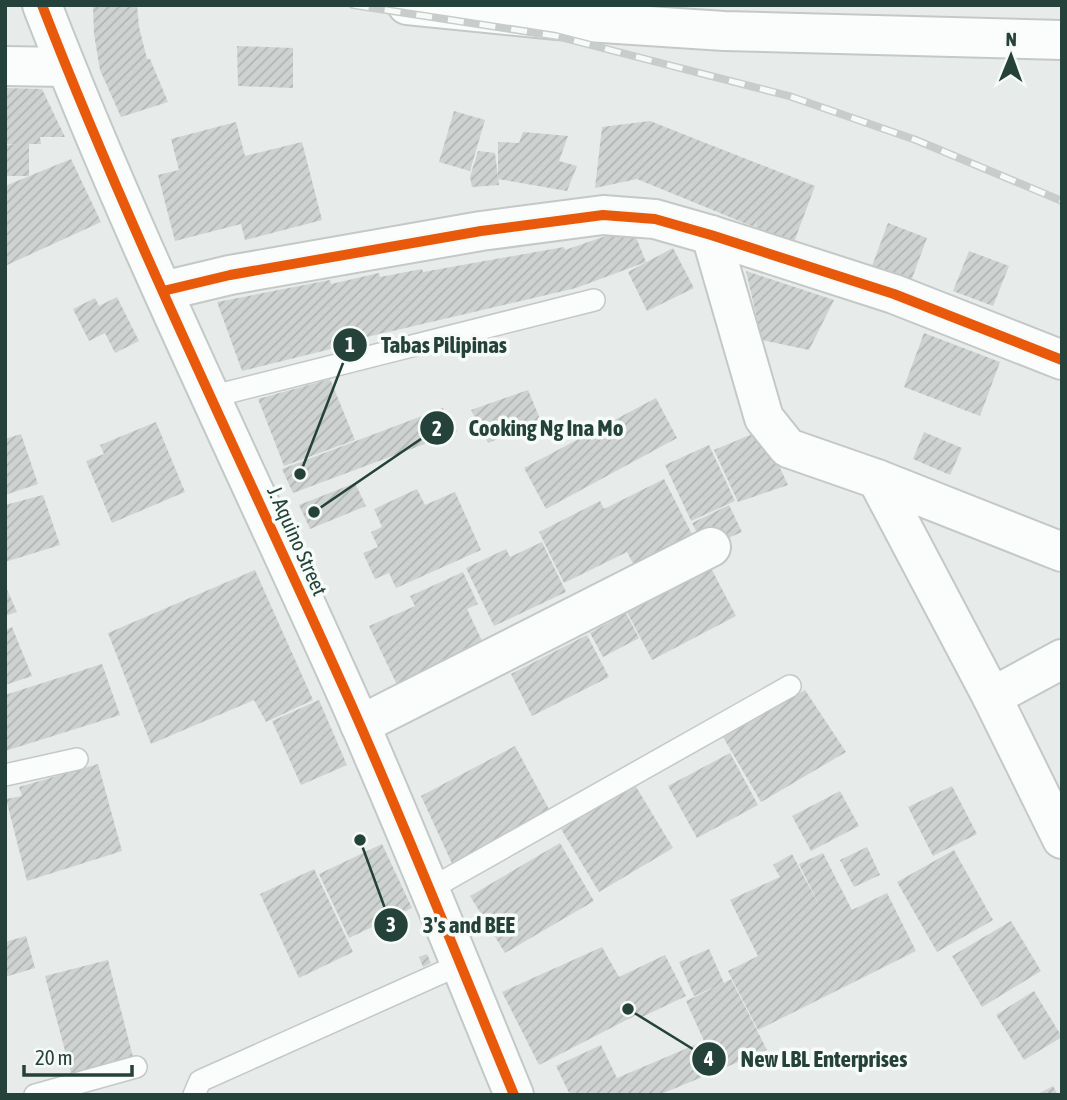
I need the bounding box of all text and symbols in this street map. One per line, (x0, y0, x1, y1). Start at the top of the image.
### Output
north arrow (976, 21, 1046, 91)
text: N (1005, 28, 1017, 50)
callout: Tabas Pilipinas (332, 323, 521, 367)
text: 1 (345, 332, 355, 356)
text: Tabas Pilipinas (381, 332, 507, 358)
callout: Cooking Ng Ina Mo (419, 406, 638, 450)
text: Cooking Ng Ina Mo (468, 415, 624, 441)
text: 2 (432, 416, 442, 440)
street label: J. Aquino Street (263, 482, 333, 599)
callout: 3's and BEE (374, 903, 529, 947)
text: 3 (386, 912, 396, 936)
text: 3's and BEE (423, 912, 515, 938)
scale bar (24, 1034, 133, 1078)
callout: New LBL Enterprises (692, 1037, 921, 1081)
text: 20 m (35, 1045, 73, 1069)
text: 4 (703, 1046, 714, 1070)
text: New LBL Enterprises (741, 1046, 907, 1072)

